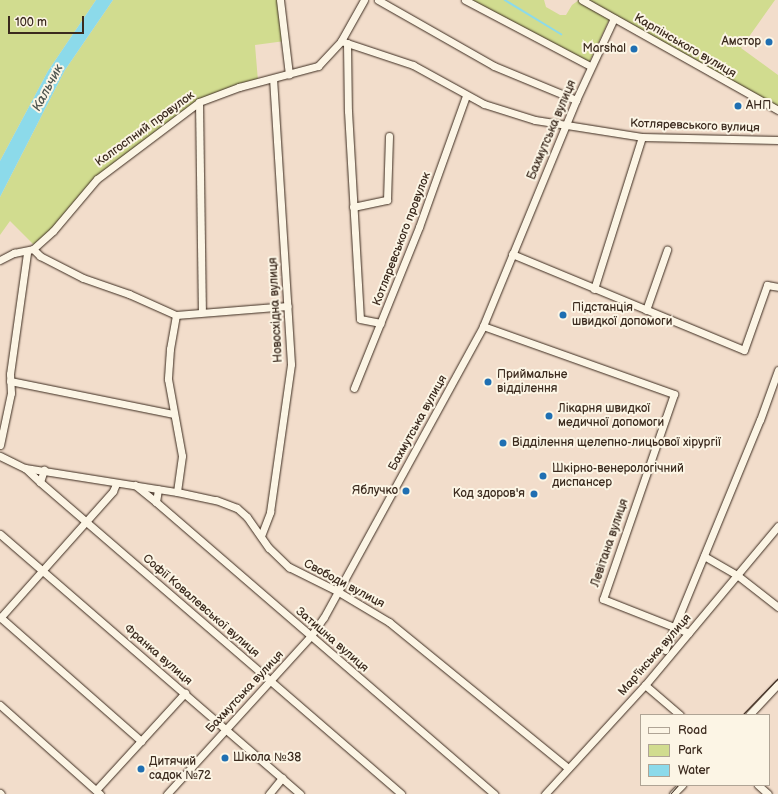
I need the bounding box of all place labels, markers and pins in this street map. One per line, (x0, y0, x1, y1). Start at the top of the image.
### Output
place label: Амстор (722, 35, 761, 49)
marker: Амстор (764, 37, 774, 47)
place label: Marshal (582, 42, 626, 56)
marker: Marshal (629, 44, 639, 54)
place label: АНП (746, 99, 771, 113)
marker: АНП (733, 101, 743, 111)
place label: Підстанція швидкої допомоги (572, 301, 672, 329)
marker: Підстанція швидкої допомоги (557, 309, 569, 321)
place label: Приймальне відділення (497, 368, 568, 396)
marker: Приймальне відділення (482, 376, 494, 388)
place label: Лікарня швидкої медичної допомоги (558, 402, 664, 430)
marker: Лікарня швидкої медичної допомоги (543, 410, 555, 422)
place label: Відділення щелепно-лицьової хірургії (512, 436, 721, 450)
marker: Відділення щелепно-лицьової хірургії (497, 437, 509, 449)
place label: Шкірно-венерологічний диспансер (552, 462, 684, 490)
marker: Шкірно-венерологічний диспансер (537, 470, 549, 482)
place label: Яблучко (352, 484, 398, 498)
marker: Яблучко (401, 486, 411, 496)
place label: Код здоров'я (453, 487, 525, 501)
marker: Код здоров'я (528, 488, 540, 500)
place label: Школа №38 (233, 751, 301, 765)
marker: Школа №38 (220, 753, 230, 763)
place label: Дитячий садок №72 (149, 755, 211, 783)
marker: Дитячий садок №72 (136, 764, 146, 774)

